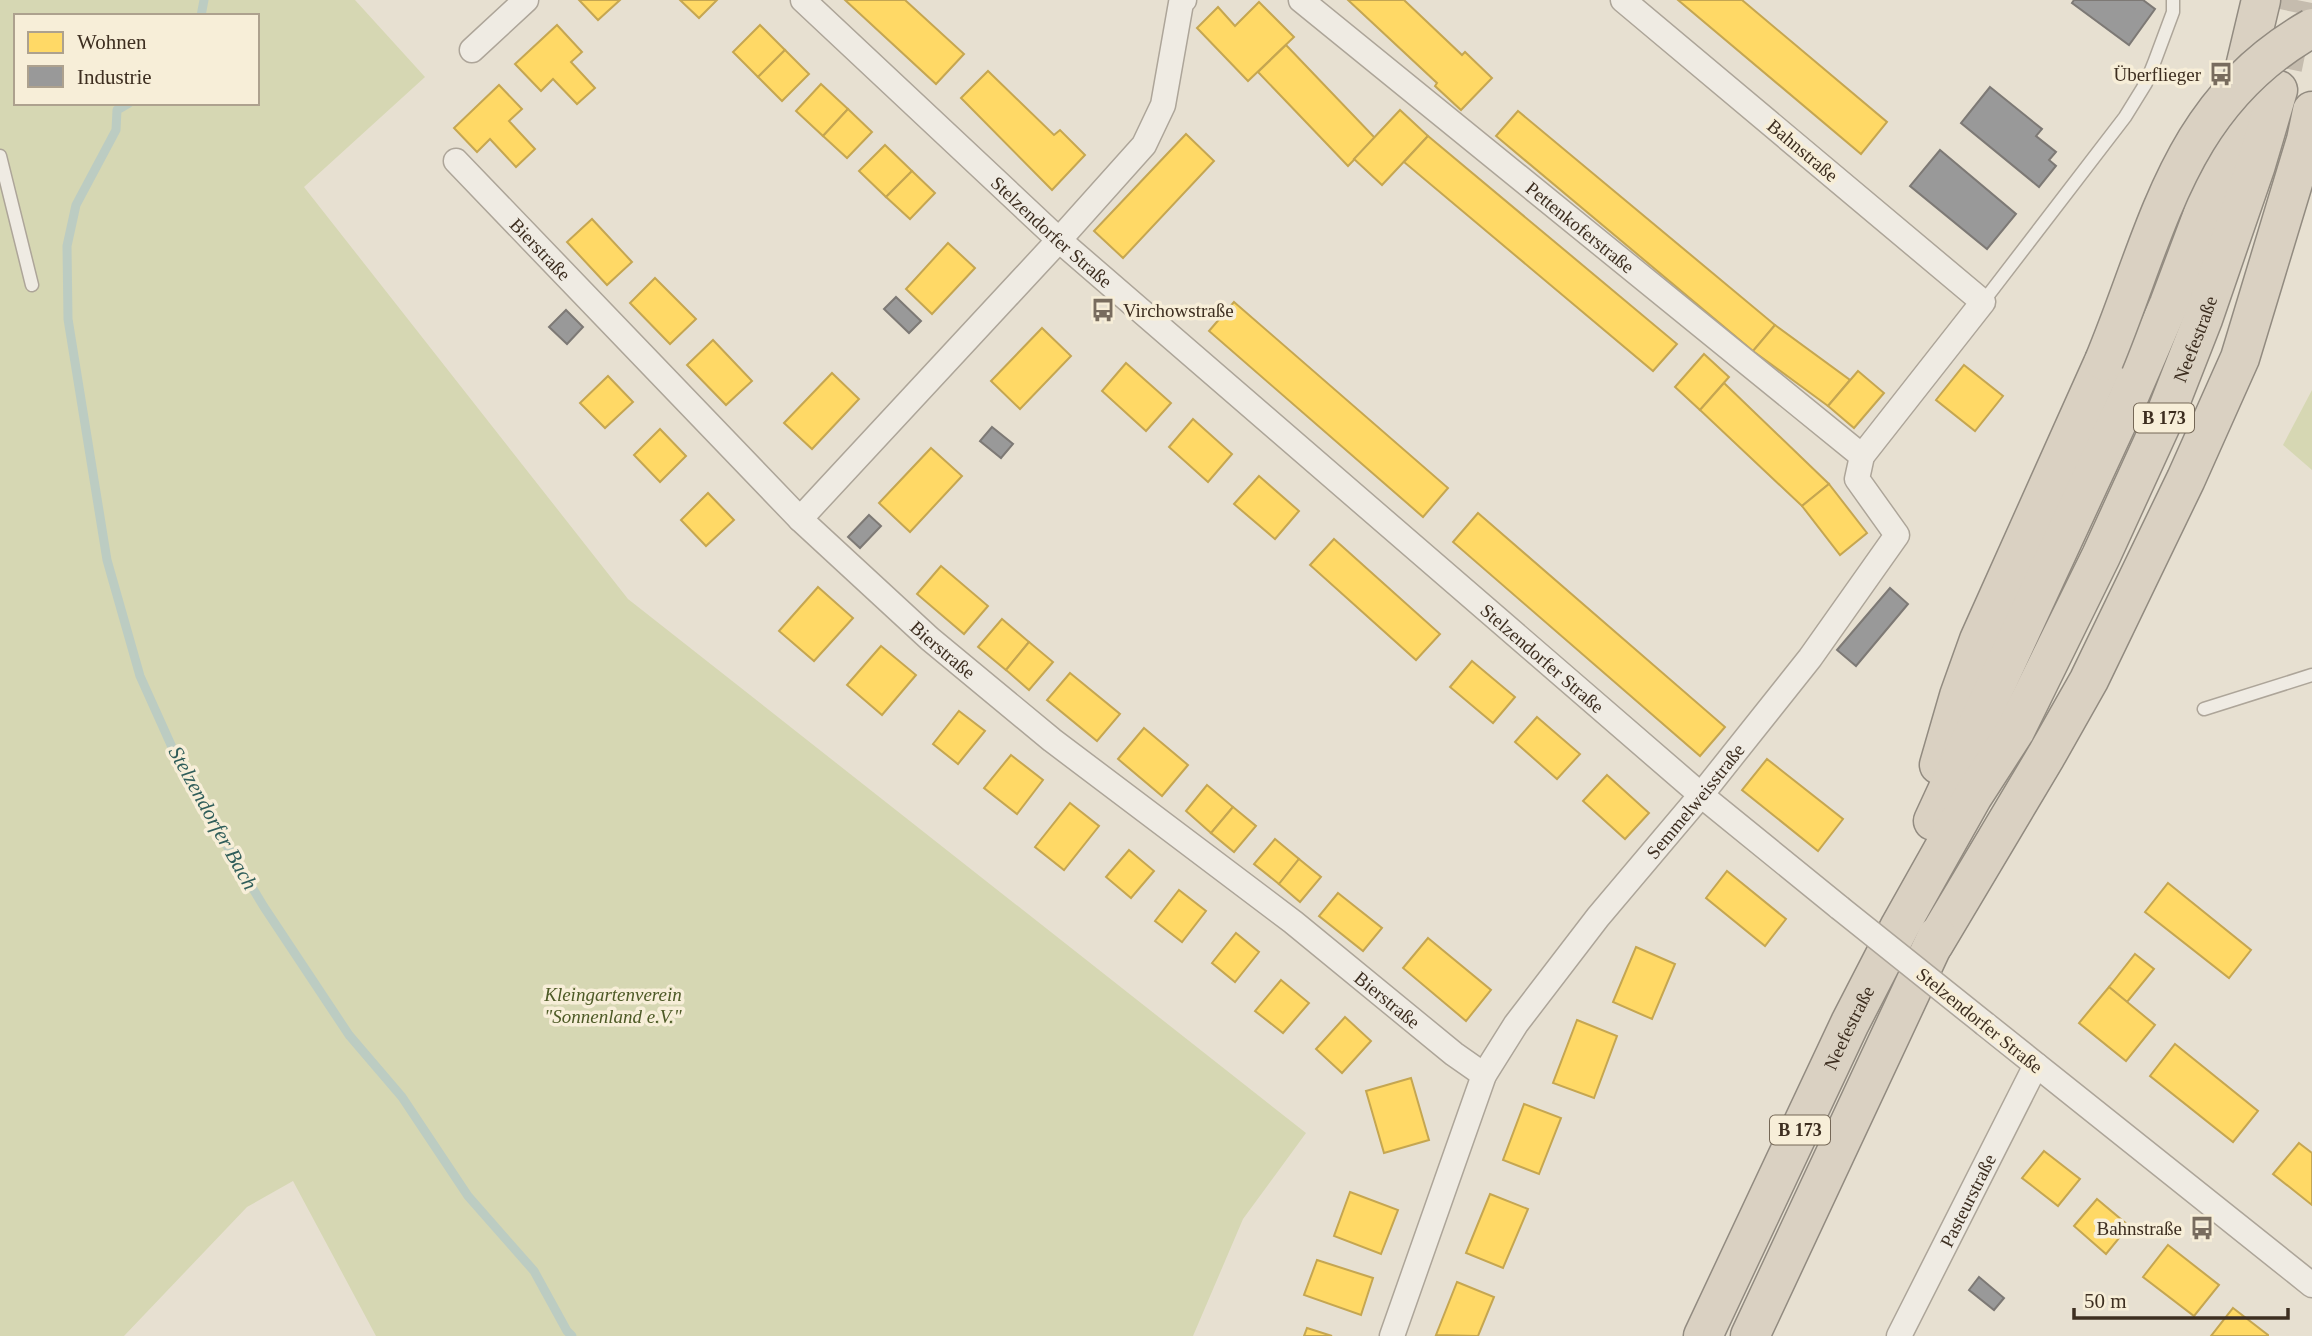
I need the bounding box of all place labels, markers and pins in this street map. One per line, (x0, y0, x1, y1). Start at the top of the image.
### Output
bus stop icon: Überflieger (2207, 60, 2235, 88)
place label: Überflieger (2113, 64, 2202, 85)
bus stop icon: Virchowstraße (1089, 296, 1117, 324)
place label: Virchowstraße (1123, 300, 1234, 321)
bus stop icon: Bahnstraße (2188, 1214, 2216, 1242)
place label: Bahnstraße (2097, 1218, 2182, 1239)

